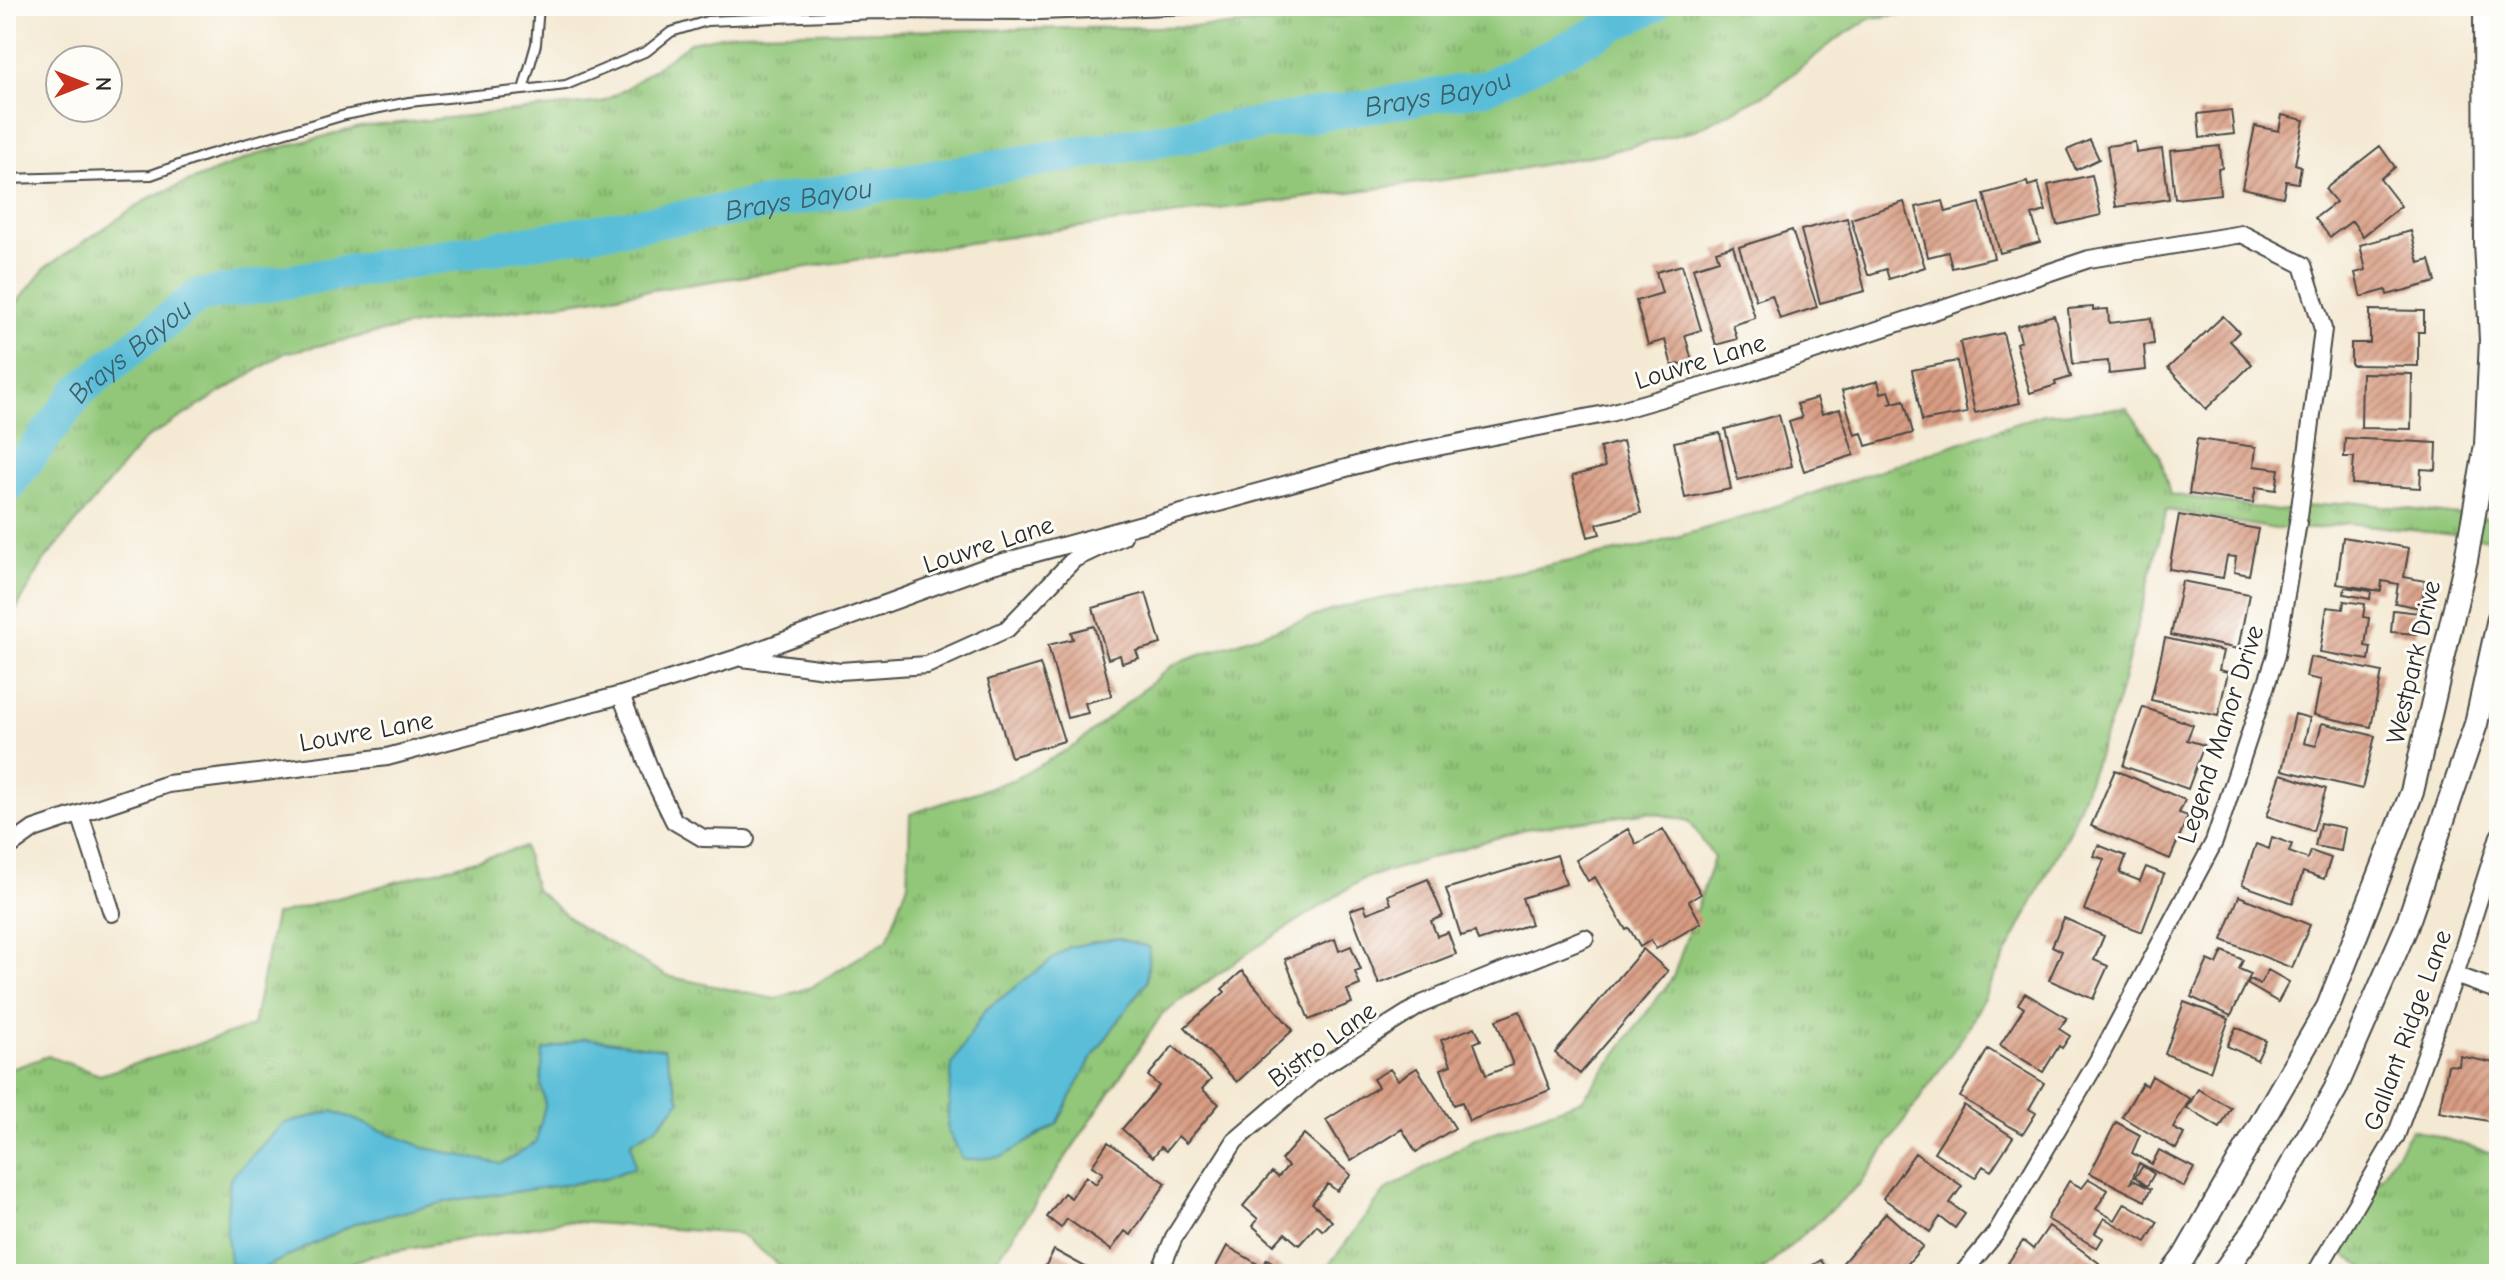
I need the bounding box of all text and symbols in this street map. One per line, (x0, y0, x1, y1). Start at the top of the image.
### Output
north arrow (44, 44, 124, 124)
water label: Brays Bayou (1362, 62, 1517, 124)
text: N (90, 77, 116, 91)
water label: Brays Bayou (722, 172, 875, 227)
water label: Brays Bayou (61, 292, 198, 409)
street label: Louvre Lane (1631, 328, 1769, 396)
street label: Louvre Lane (919, 510, 1057, 580)
street label: Westpark Drive (2381, 578, 2447, 747)
street label: Legend Manor Drive (2172, 621, 2270, 847)
street label: Louvre Lane (297, 705, 435, 759)
street label: Gallant Ridge Lane (2358, 926, 2458, 1135)
street label: Bistro Lane (1263, 996, 1382, 1094)

